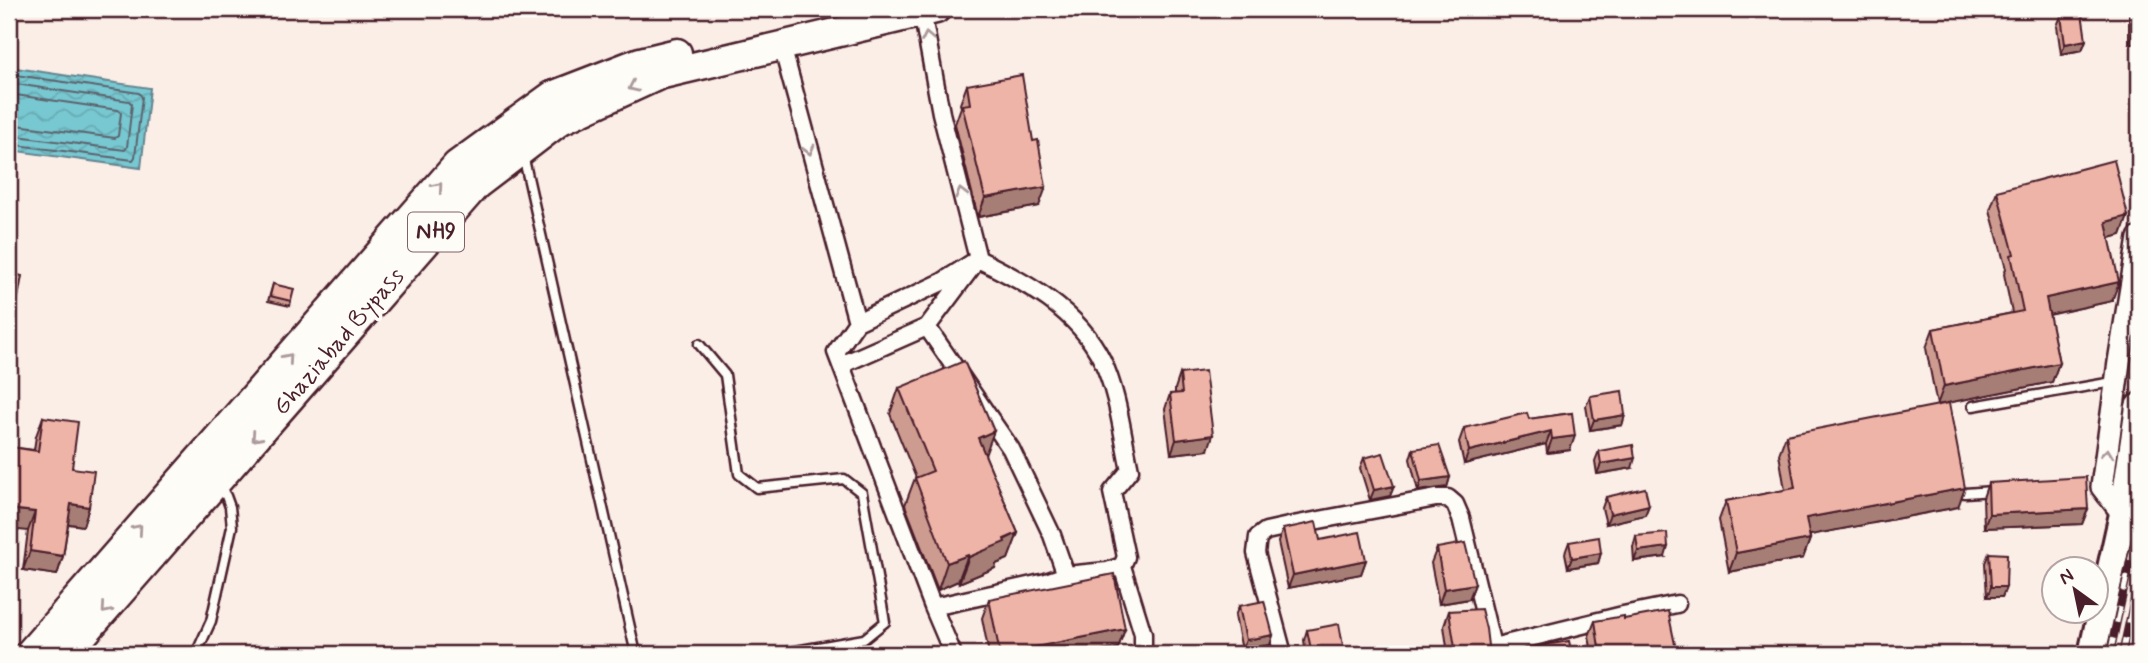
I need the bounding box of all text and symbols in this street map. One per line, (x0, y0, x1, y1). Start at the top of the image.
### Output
one-way arrow (920, 31, 935, 43)
one-way arrow (628, 78, 641, 92)
one-way arrow (801, 144, 816, 156)
one-way arrow (430, 182, 442, 195)
one-way arrow (955, 187, 969, 199)
road number: NH9 (408, 213, 464, 252)
street label: Ghaziabad Bypass (266, 261, 412, 422)
one-way arrow (280, 353, 292, 366)
one-way arrow (252, 429, 264, 442)
one-way arrow (2099, 447, 2114, 459)
one-way arrow (130, 524, 143, 537)
north arrow (2039, 554, 2110, 624)
text: N (2054, 563, 2079, 591)
one-way arrow (102, 600, 114, 613)

